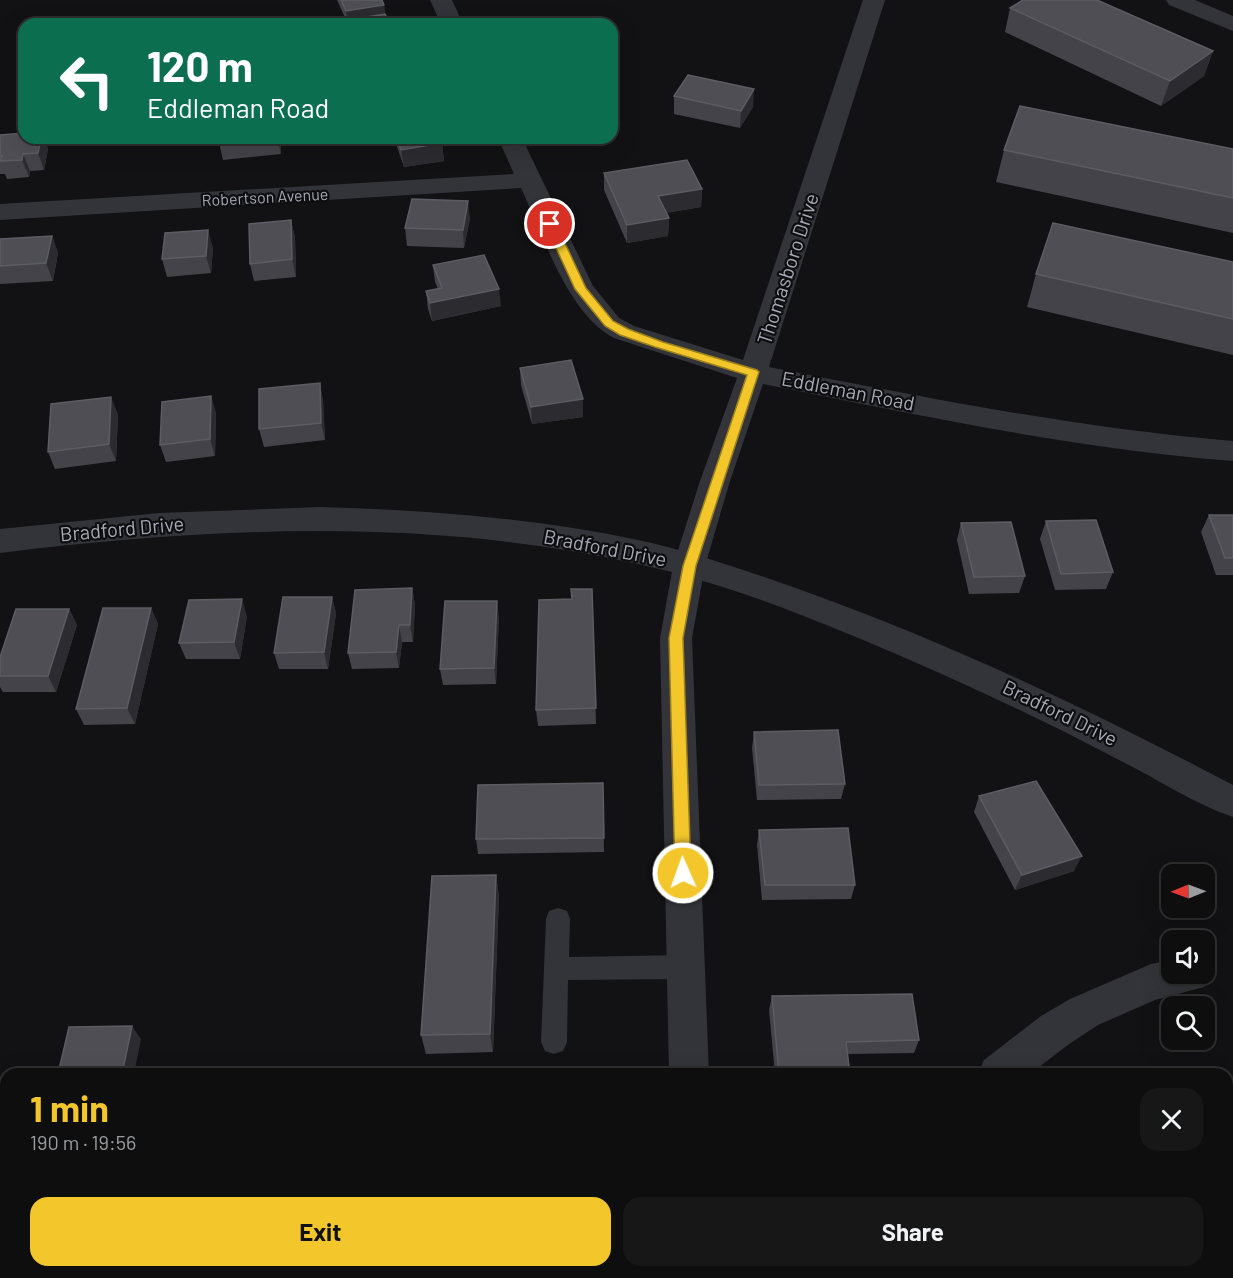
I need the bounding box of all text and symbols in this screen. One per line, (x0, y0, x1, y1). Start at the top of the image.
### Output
text: 120 m (147, 40, 253, 90)
icon: left (48, 42, 126, 120)
text: Eddleman Road (147, 91, 329, 123)
street label: Robertson Avenue (201, 184, 329, 209)
street label: Thomasboro Drive (751, 190, 823, 347)
pin (524, 198, 575, 249)
icon: arrive (533, 207, 566, 240)
street label: Eddleman Road (780, 365, 917, 415)
street label: Bradford Drive (59, 511, 185, 545)
street label: Bradford Drive (542, 523, 669, 571)
street label: Bradford Drive (999, 674, 1122, 750)
position arrow (651, 841, 715, 905)
north arrow (1161, 864, 1215, 918)
map controls (1161, 864, 1215, 1050)
button: sound (1161, 930, 1215, 984)
button: search (1161, 996, 1215, 1050)
text: 1 min (30, 1086, 109, 1129)
button: close (1140, 1088, 1203, 1151)
text: 190 m · 19:56 (30, 1130, 136, 1154)
button: Exit (30, 1197, 611, 1266)
button: Share (623, 1197, 1203, 1266)

